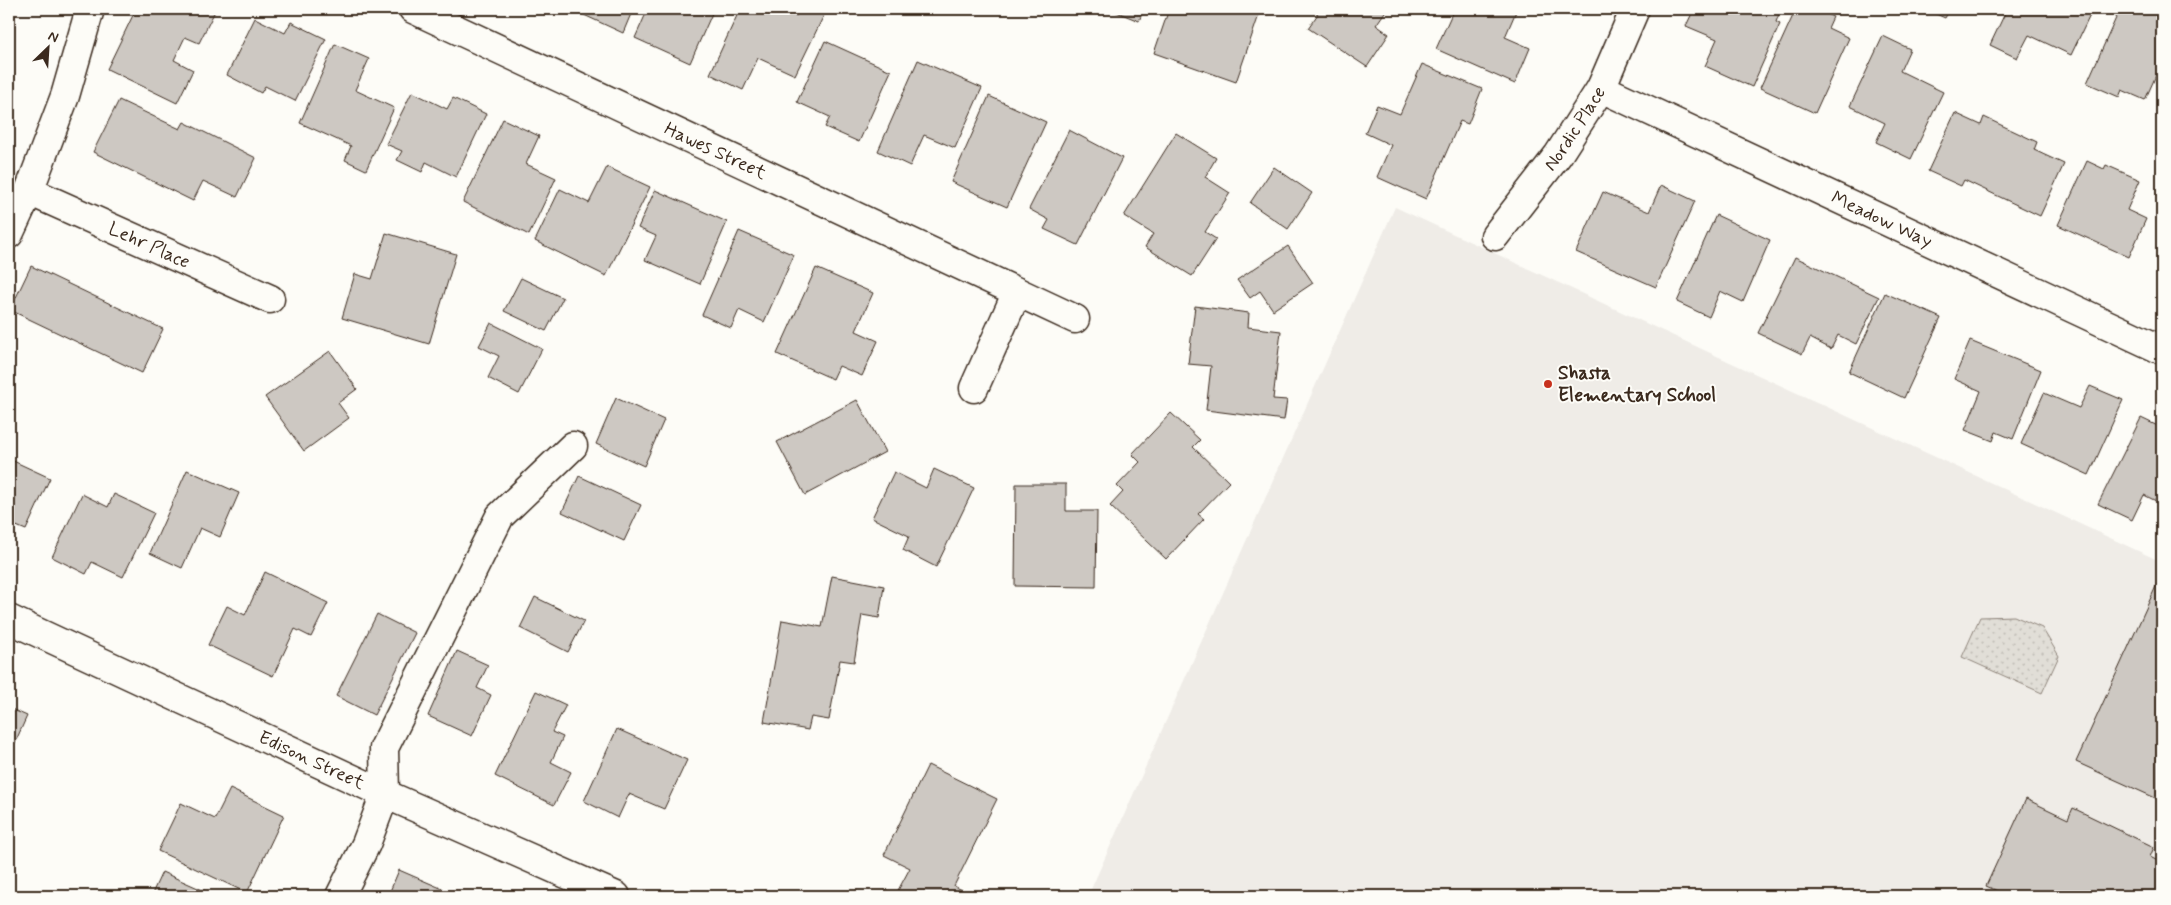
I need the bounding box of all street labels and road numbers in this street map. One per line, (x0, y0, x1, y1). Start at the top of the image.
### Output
street label: Nordic Place (1538, 81, 1611, 176)
street label: Hawes Street (660, 116, 771, 185)
street label: Meadow Way (1827, 185, 1937, 254)
street label: Lehr Place (105, 216, 194, 274)
street label: Edison Street (255, 724, 369, 795)

